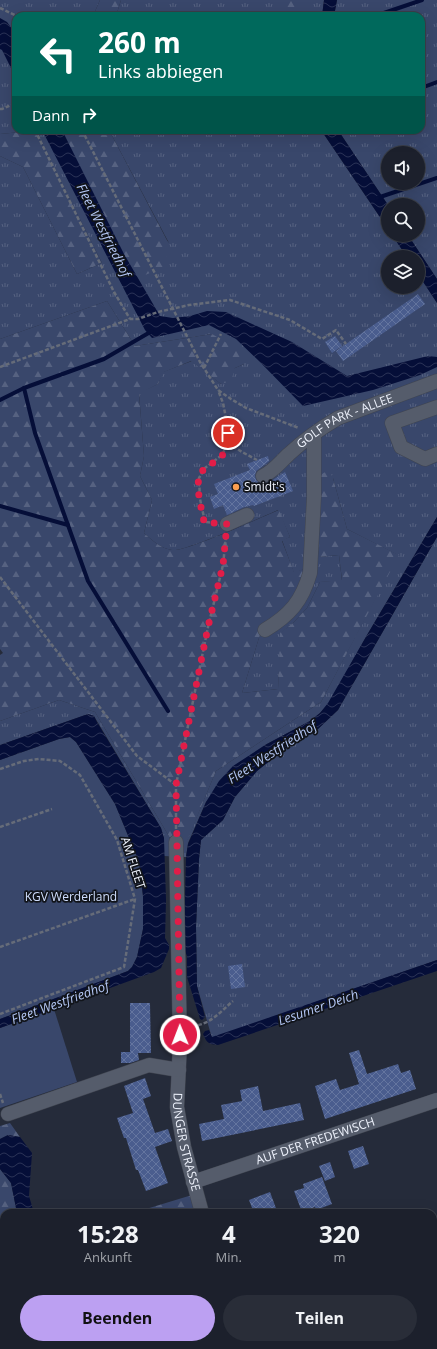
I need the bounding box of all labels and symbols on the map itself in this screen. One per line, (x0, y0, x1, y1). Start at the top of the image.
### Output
water label: Fleet Westfriedhof (73, 180, 136, 282)
street label: GOLF PARK - ALLEE (293, 389, 395, 452)
pin (211, 416, 245, 450)
place label: Smidt's (244, 478, 285, 495)
marker: Smidt's (231, 482, 241, 492)
water label: Fleet Westfriedhof (224, 715, 322, 788)
street label: AM FLEET (117, 835, 150, 891)
park label: KGV Werderland (25, 888, 117, 905)
water label: Fleet Westfriedhof (9, 975, 113, 1028)
water label: Lesumer Deich (275, 985, 361, 1029)
position arrow (159, 1014, 201, 1056)
street label: DUNGER STRASSE (169, 1092, 205, 1193)
street label: AUF DER FREDEWISCH (253, 1113, 377, 1168)

